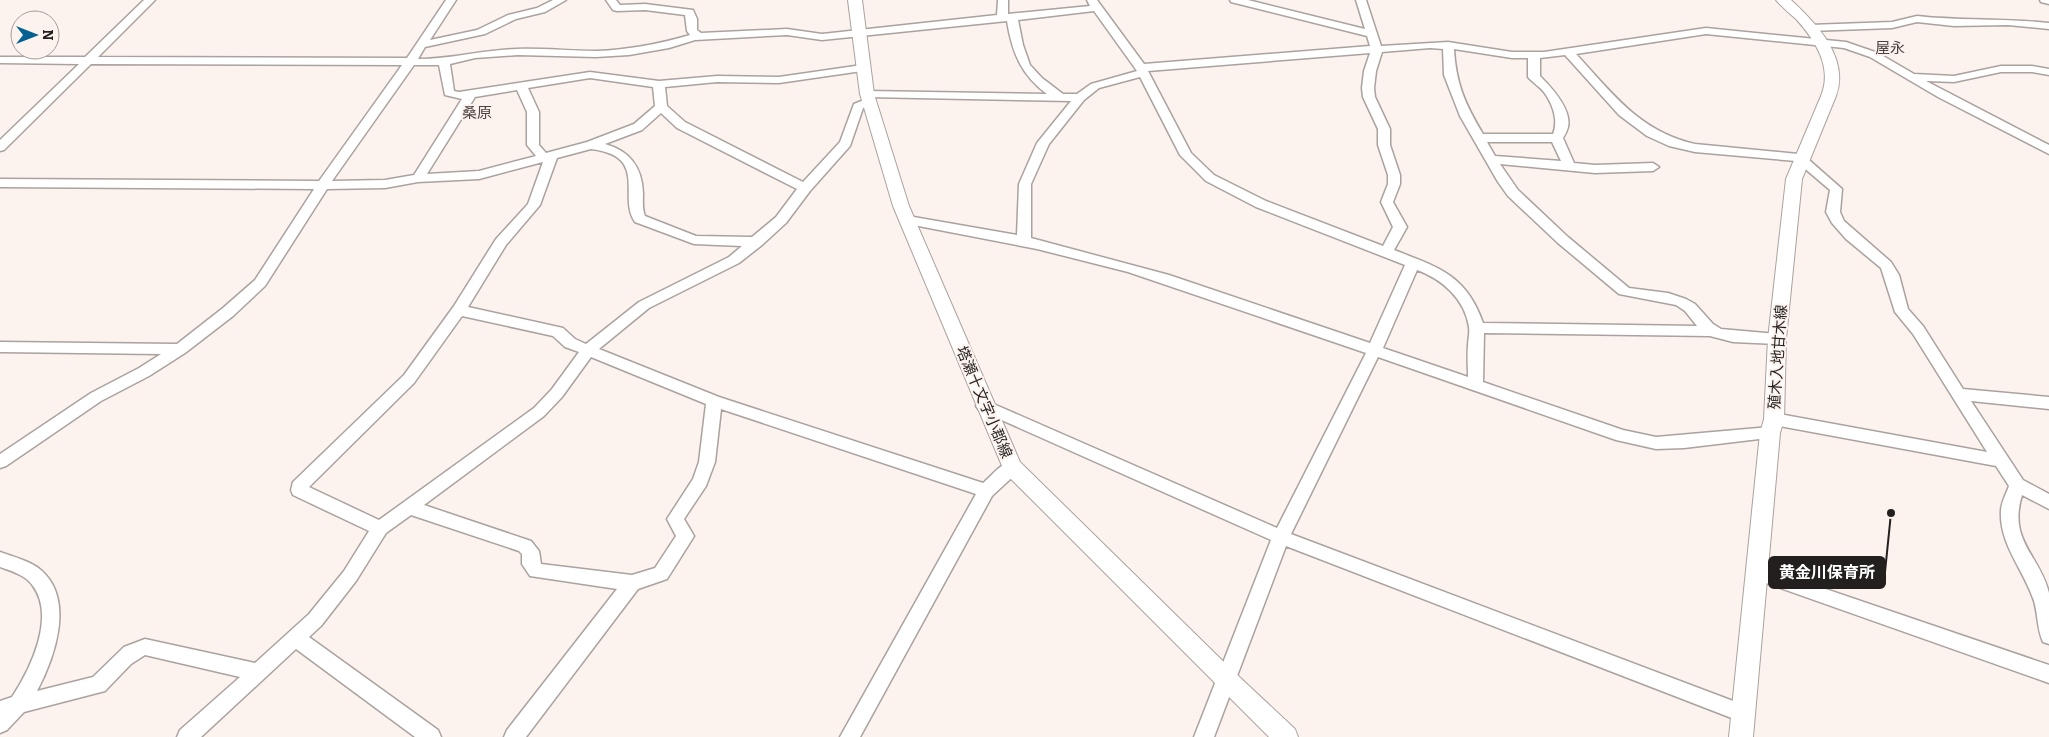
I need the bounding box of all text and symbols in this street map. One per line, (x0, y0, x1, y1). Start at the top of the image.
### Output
north arrow (10, 10, 60, 60)
text: N (39, 30, 56, 41)
district label: 屋永 (1875, 39, 1905, 57)
district label: 桑原 (462, 104, 492, 122)
street label: 殖木入地甘木線 (1765, 304, 1791, 410)
street label: 塔瀬十文字小郡線 (952, 343, 1016, 461)
callout: 黄金川保育所 (1769, 557, 1885, 588)
text: 黄金川保育所 (1779, 563, 1875, 582)

